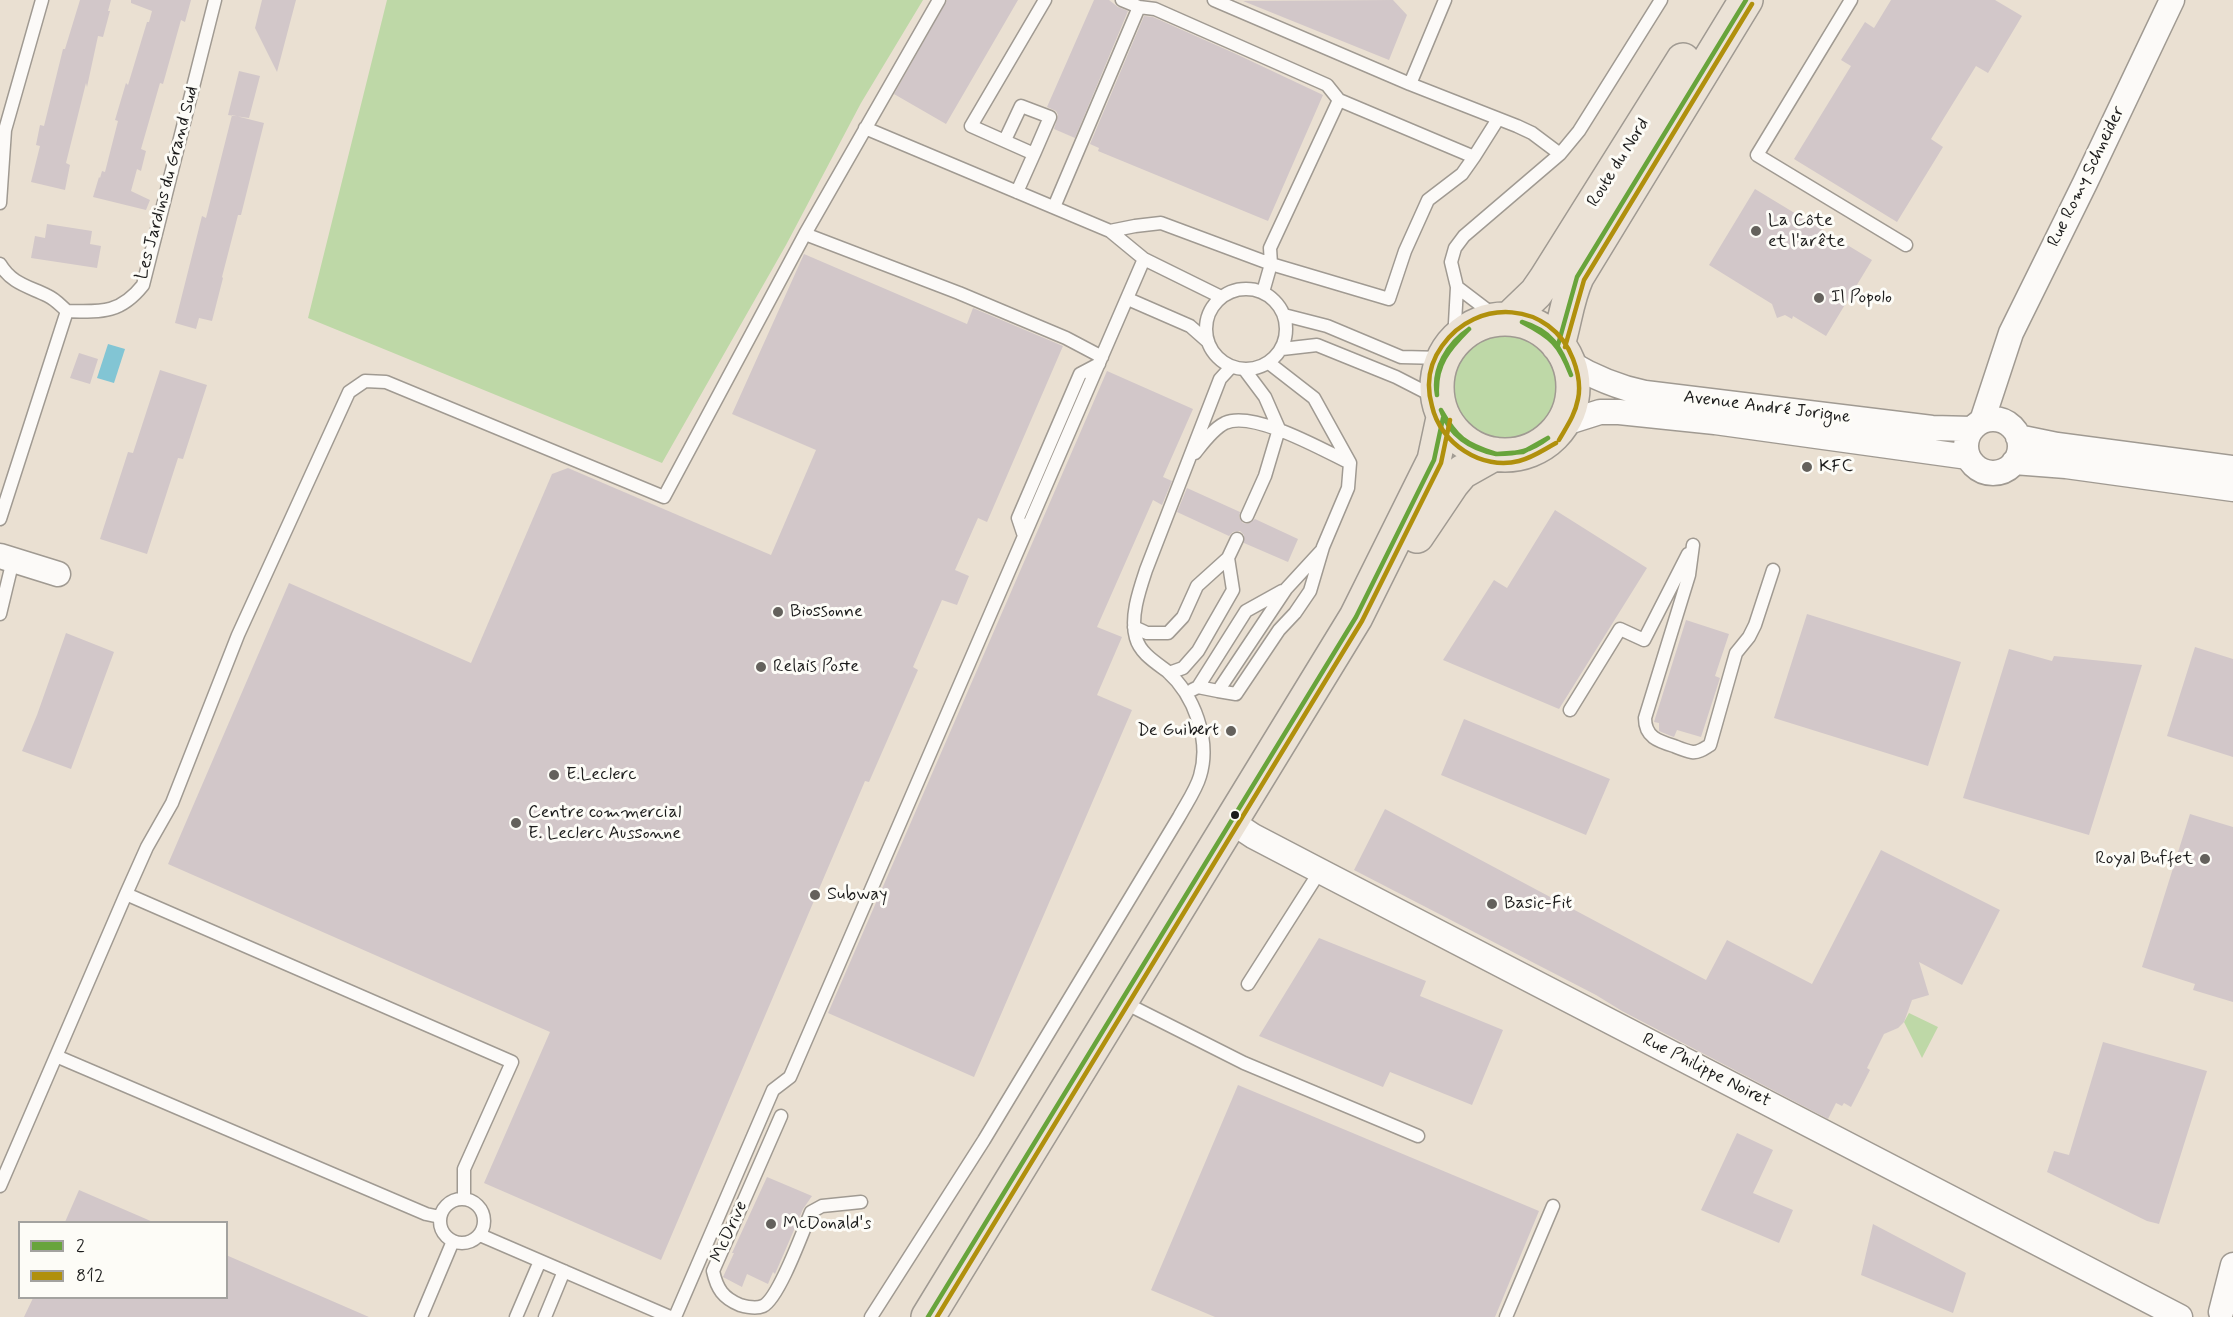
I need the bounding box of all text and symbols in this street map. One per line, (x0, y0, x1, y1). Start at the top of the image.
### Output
street label: Les Jardins du Grand Sud (132, 84, 204, 282)
street label: Rue Romy Schneider (2044, 103, 2130, 251)
street label: Route du Nord (1583, 114, 1655, 212)
place label: La Côte et l'arête (1768, 210, 1845, 252)
marker: La Côte et l'arête (1749, 224, 1763, 238)
place label: Il Popolo (1831, 287, 1892, 309)
marker: Il Popolo (1812, 291, 1826, 305)
street label: Avenue André Jorigne (1682, 387, 1852, 429)
place label: KFC (1819, 456, 1853, 478)
marker: KFC (1800, 460, 1814, 474)
place label: Biossonne (790, 601, 863, 623)
marker: Biossonne (771, 605, 785, 619)
place label: Relais Poste (773, 656, 859, 678)
marker: Relais Poste (754, 660, 768, 674)
place label: De Guibert (1137, 720, 1219, 742)
marker: De Guibert (1224, 724, 1238, 738)
place label: E.Leclerc (566, 764, 637, 786)
marker: E.Leclerc (547, 768, 561, 782)
place label: Centre commercial E. Leclerc Aussonne (528, 802, 681, 844)
unlabelled marker (1229, 809, 1241, 821)
marker: Centre commercial E. Leclerc Aussonne (509, 816, 523, 830)
place label: Royal Buffet (2095, 848, 2193, 870)
marker: Royal Buffet (2198, 852, 2212, 866)
place label: Subway (827, 884, 888, 906)
marker: Subway (808, 888, 822, 902)
place label: Basic-Fit (1504, 893, 1572, 915)
marker: Basic-Fit (1485, 897, 1499, 911)
street label: Rue Philippe Noiret (1638, 1029, 1774, 1113)
street label: McDrive (707, 1198, 753, 1266)
place label: McDonald's (783, 1213, 871, 1235)
marker: McDonald's (764, 1217, 778, 1231)
legend (18, 1221, 228, 1299)
text: 2 (76, 1234, 85, 1258)
text: 812 (76, 1264, 105, 1288)

